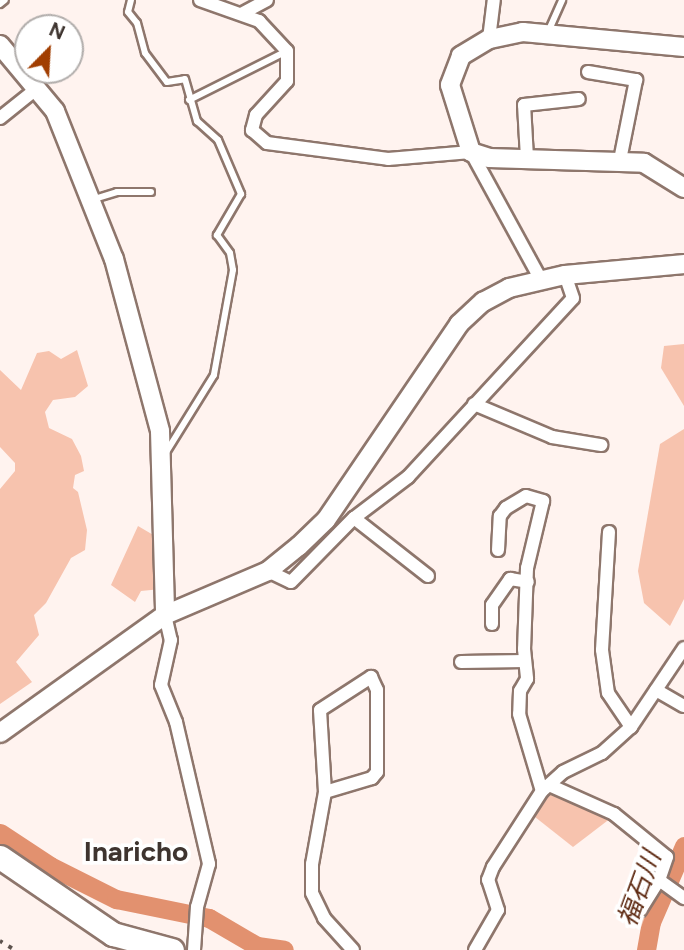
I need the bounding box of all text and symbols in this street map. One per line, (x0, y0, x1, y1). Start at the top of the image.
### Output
north arrow (14, 14, 84, 84)
text: N (46, 18, 68, 45)
district label: Inaricho (84, 834, 188, 868)
water label: 福石川 (612, 847, 668, 931)

